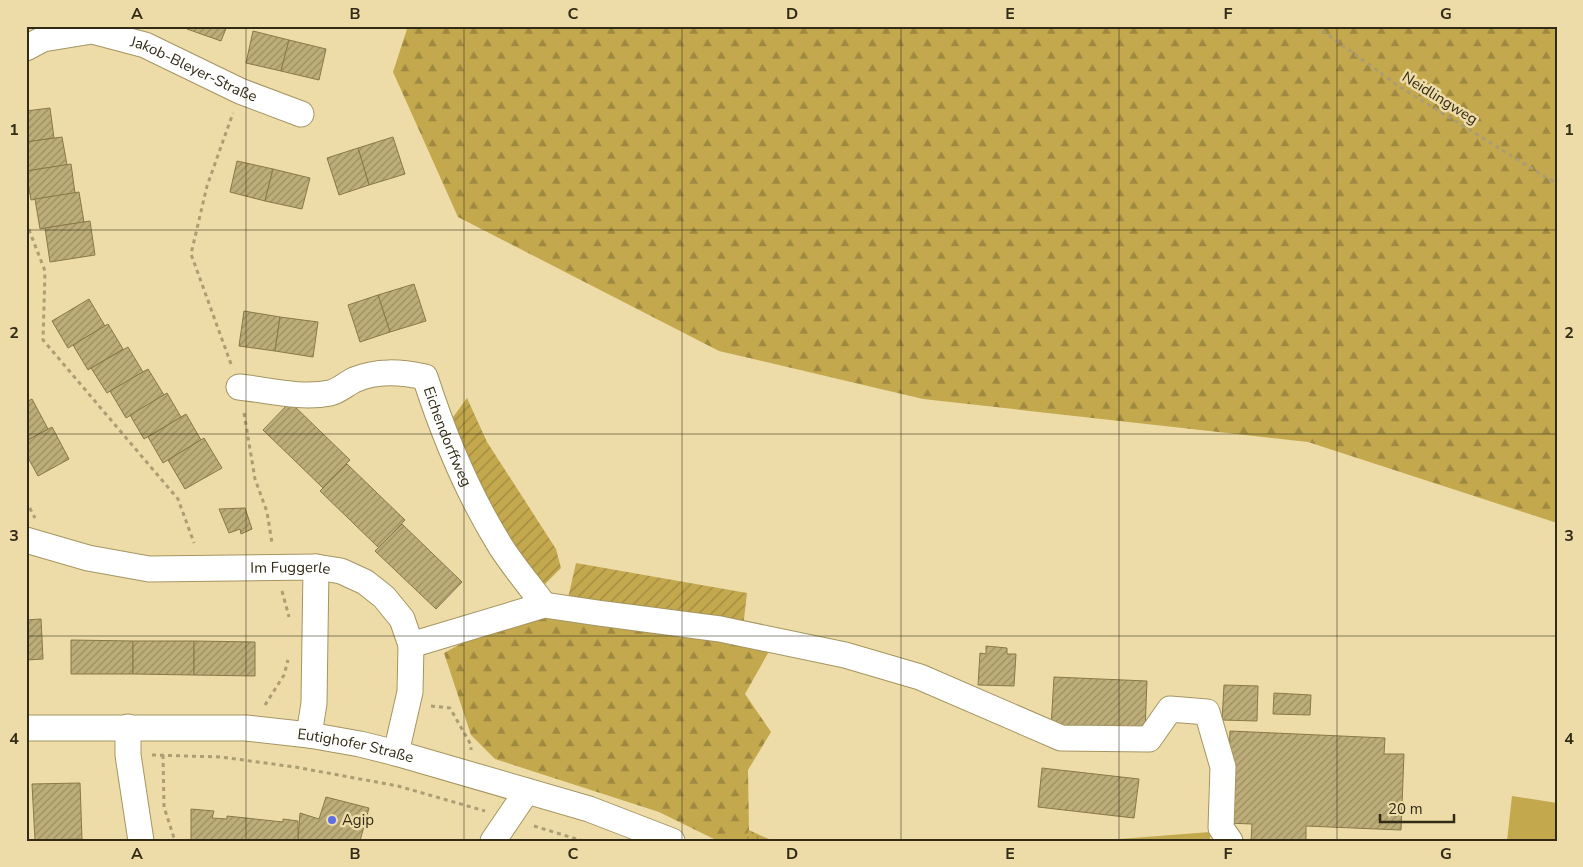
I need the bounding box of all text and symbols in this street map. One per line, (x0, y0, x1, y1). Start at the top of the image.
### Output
text: A (131, 3, 143, 25)
text: B (349, 3, 361, 25)
text: C (568, 3, 579, 25)
text: D (786, 3, 798, 25)
text: E (1005, 3, 1015, 25)
text: F (1224, 3, 1233, 25)
text: G (1440, 3, 1452, 25)
street label: Jakob-Bleyer-Straße (127, 31, 260, 107)
street label: Neidlingweg (1398, 67, 1482, 129)
text: 1 (9, 119, 19, 141)
text: 1 (1564, 119, 1574, 141)
text: 2 (9, 322, 19, 344)
text: 2 (1564, 322, 1574, 344)
street label: Eichendorffweg (419, 384, 477, 490)
text: 3 (9, 525, 19, 547)
text: 3 (1564, 525, 1574, 547)
street label: Im Fuggerle (250, 557, 332, 579)
street label: Eutighofer Straße (296, 724, 416, 768)
text: 4 (9, 728, 19, 750)
text: 4 (1564, 728, 1574, 750)
scale bar (1380, 792, 1454, 824)
text: 20 m (1388, 799, 1423, 819)
place label: Agip (342, 810, 374, 830)
marker: Agip (326, 814, 338, 826)
text: A (131, 843, 143, 865)
text: B (349, 843, 361, 865)
text: C (568, 843, 579, 865)
text: D (786, 843, 798, 865)
text: E (1005, 843, 1015, 865)
text: F (1224, 843, 1233, 865)
text: G (1440, 843, 1452, 865)

